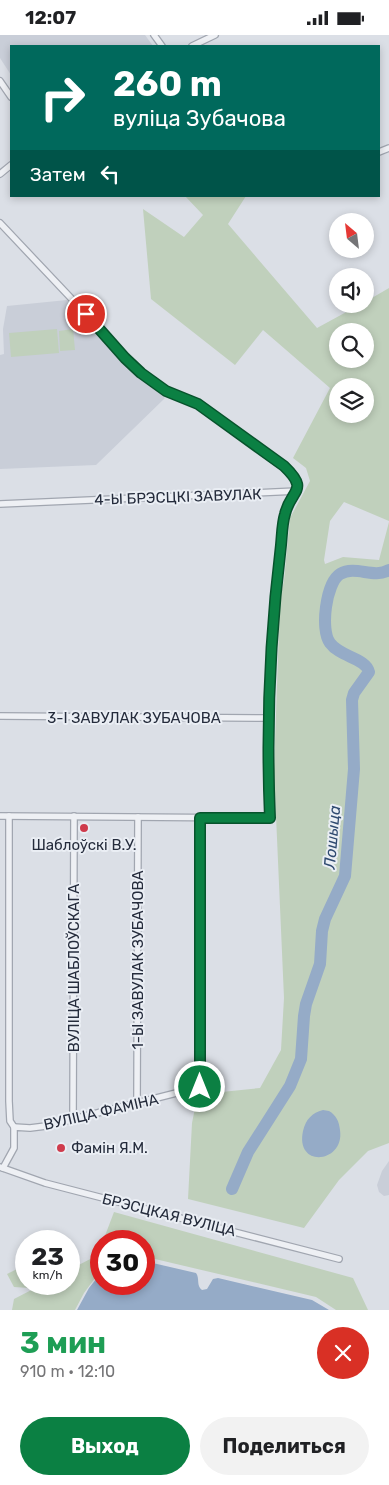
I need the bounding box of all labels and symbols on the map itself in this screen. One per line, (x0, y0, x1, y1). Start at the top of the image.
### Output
north arrow (329, 213, 374, 257)
pin (65, 293, 107, 335)
street label: 4-Ы БРЭСЦКІ ЗАВУЛАК (94, 485, 262, 509)
street label: 3-І ЗАВУЛАК ЗУБАЧОВА (47, 709, 221, 727)
water label: Лошыца (320, 804, 344, 871)
marker: Шаблоўскі В.У. (78, 822, 90, 834)
place label: Шаблоўскі В.У. (31, 836, 137, 854)
street label: 1-Ы ЗАВУЛАК ЗУБАЧОВА (129, 870, 147, 1050)
street label: ВУЛІЦА ШАБЛОЎСКАГА (65, 884, 83, 1052)
position arrow (173, 1060, 225, 1112)
street label: ВУЛІЦА ФАМІНА (42, 1090, 160, 1134)
place label: Фамін Я.М. (71, 1139, 148, 1157)
marker: Фамін Я.М. (55, 1142, 67, 1154)
street label: БРЭСЦКАЯ ВУЛІЦА (100, 1190, 238, 1240)
speed limit sign: 30 (90, 1230, 155, 1295)

